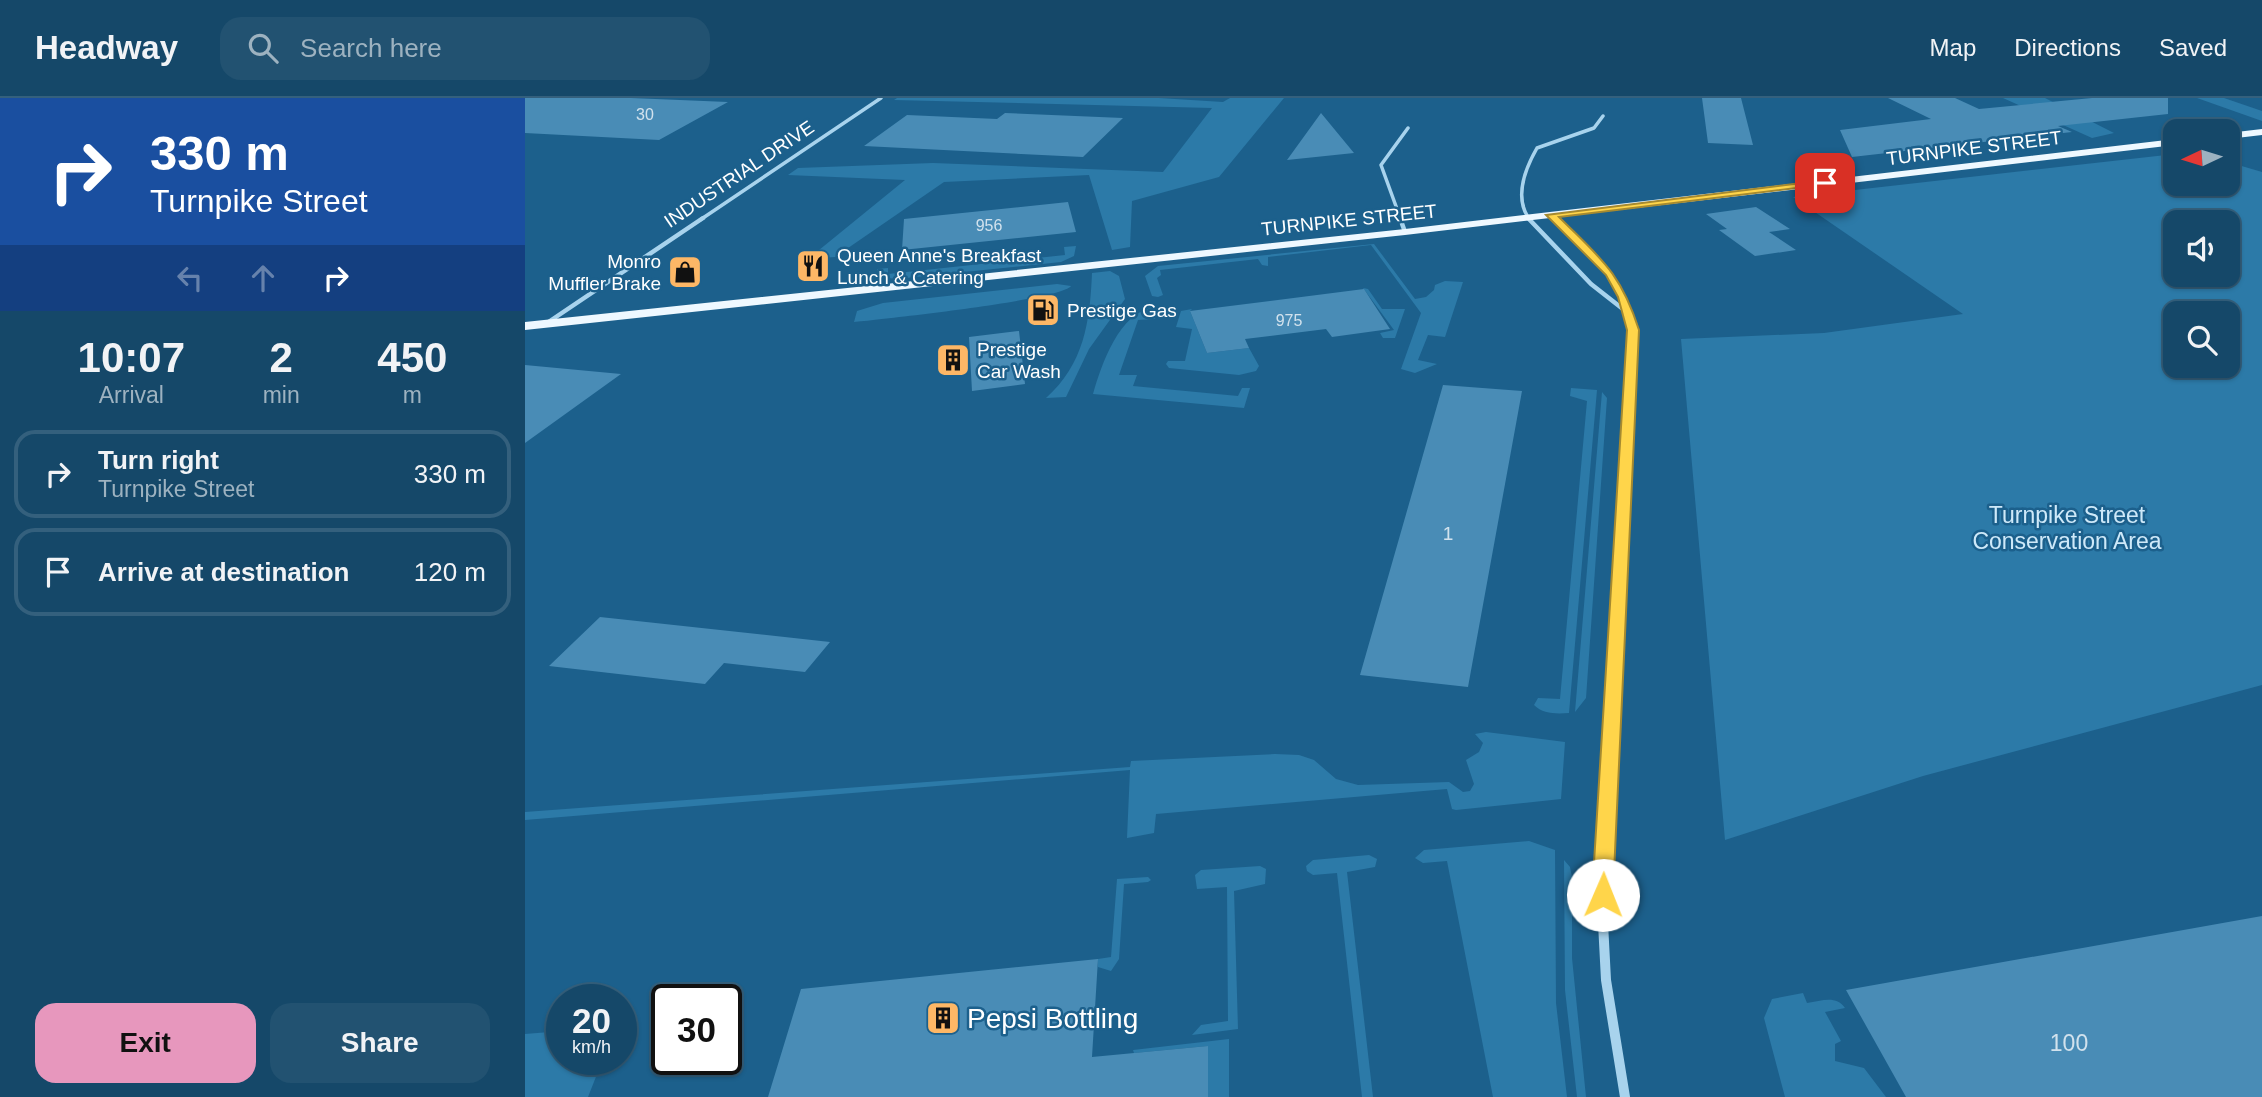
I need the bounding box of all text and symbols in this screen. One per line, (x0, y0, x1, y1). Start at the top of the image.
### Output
search box (220, 17, 710, 80)
text: Headway (35, 29, 178, 66)
icon: search (244, 29, 282, 67)
text: Search here (300, 33, 442, 63)
text: Map (1930, 34, 1976, 61)
text: Directions (2014, 34, 2121, 61)
text: Saved (2159, 34, 2227, 61)
house number: 30 (636, 106, 654, 123)
street label: INDUSTRIAL DRIVE (660, 116, 818, 232)
north arrow (2163, 119, 2240, 196)
map controls (2163, 119, 2240, 378)
icon: right (35, 126, 126, 217)
text: 330 m (150, 126, 289, 180)
street label: TURNPIKE STREET (1885, 127, 2063, 169)
pin (1795, 153, 1855, 213)
icon: arrive (1806, 164, 1844, 202)
text: Turnpike Street (150, 183, 368, 219)
street label: TURNPIKE STREET (1260, 200, 1438, 240)
button: sound (2163, 210, 2240, 287)
house number: 956 (976, 217, 1002, 234)
place label: Queen Anne's Breakfast Lunch & Catering (837, 245, 1042, 288)
restaurant icon: Queen Anne's Breakfast Lunch & Catering (794, 247, 832, 285)
place label: Monro Muffler Brake (548, 251, 661, 294)
shop icon: Monro Muffler Brake (666, 253, 704, 291)
icon: left (171, 259, 209, 297)
icon: ahead (244, 259, 282, 297)
icon: right (317, 259, 355, 297)
fuel station icon: Prestige Gas (1024, 291, 1062, 329)
place label: Prestige Gas (1067, 300, 1177, 321)
button: search (2163, 301, 2240, 378)
house number: 975 (1276, 312, 1302, 329)
text: 10:07 (78, 334, 185, 381)
text: 2 (269, 334, 293, 381)
text: 450 (377, 334, 447, 381)
place label: Prestige Car Wash (977, 339, 1061, 382)
building icon: Prestige Car Wash (934, 341, 972, 379)
text: Arrival (99, 382, 164, 408)
text: min (263, 382, 300, 408)
text: m (403, 382, 422, 408)
text: Turn right (98, 445, 219, 475)
icon: right (39, 455, 77, 493)
text: 330 m (414, 459, 486, 489)
text: Turnpike Street (98, 476, 254, 502)
park label: Turnpike Street Conservation Area (1972, 502, 2162, 554)
house number: 1 (1443, 523, 1453, 544)
icon: arrive (39, 553, 77, 591)
text: Arrive at destination (98, 557, 349, 587)
text: 120 m (414, 557, 486, 587)
position arrow (1566, 858, 1640, 932)
speed limit sign: 30 (651, 984, 742, 1075)
building icon: Pepsi Bottling (924, 999, 962, 1037)
text: 20 (572, 1001, 611, 1040)
button: Exit (35, 1003, 256, 1083)
button: Share (270, 1003, 490, 1083)
place label: Pepsi Bottling (967, 1003, 1138, 1034)
house number: 100 (2050, 1030, 2088, 1056)
text: km/h (572, 1037, 611, 1057)

